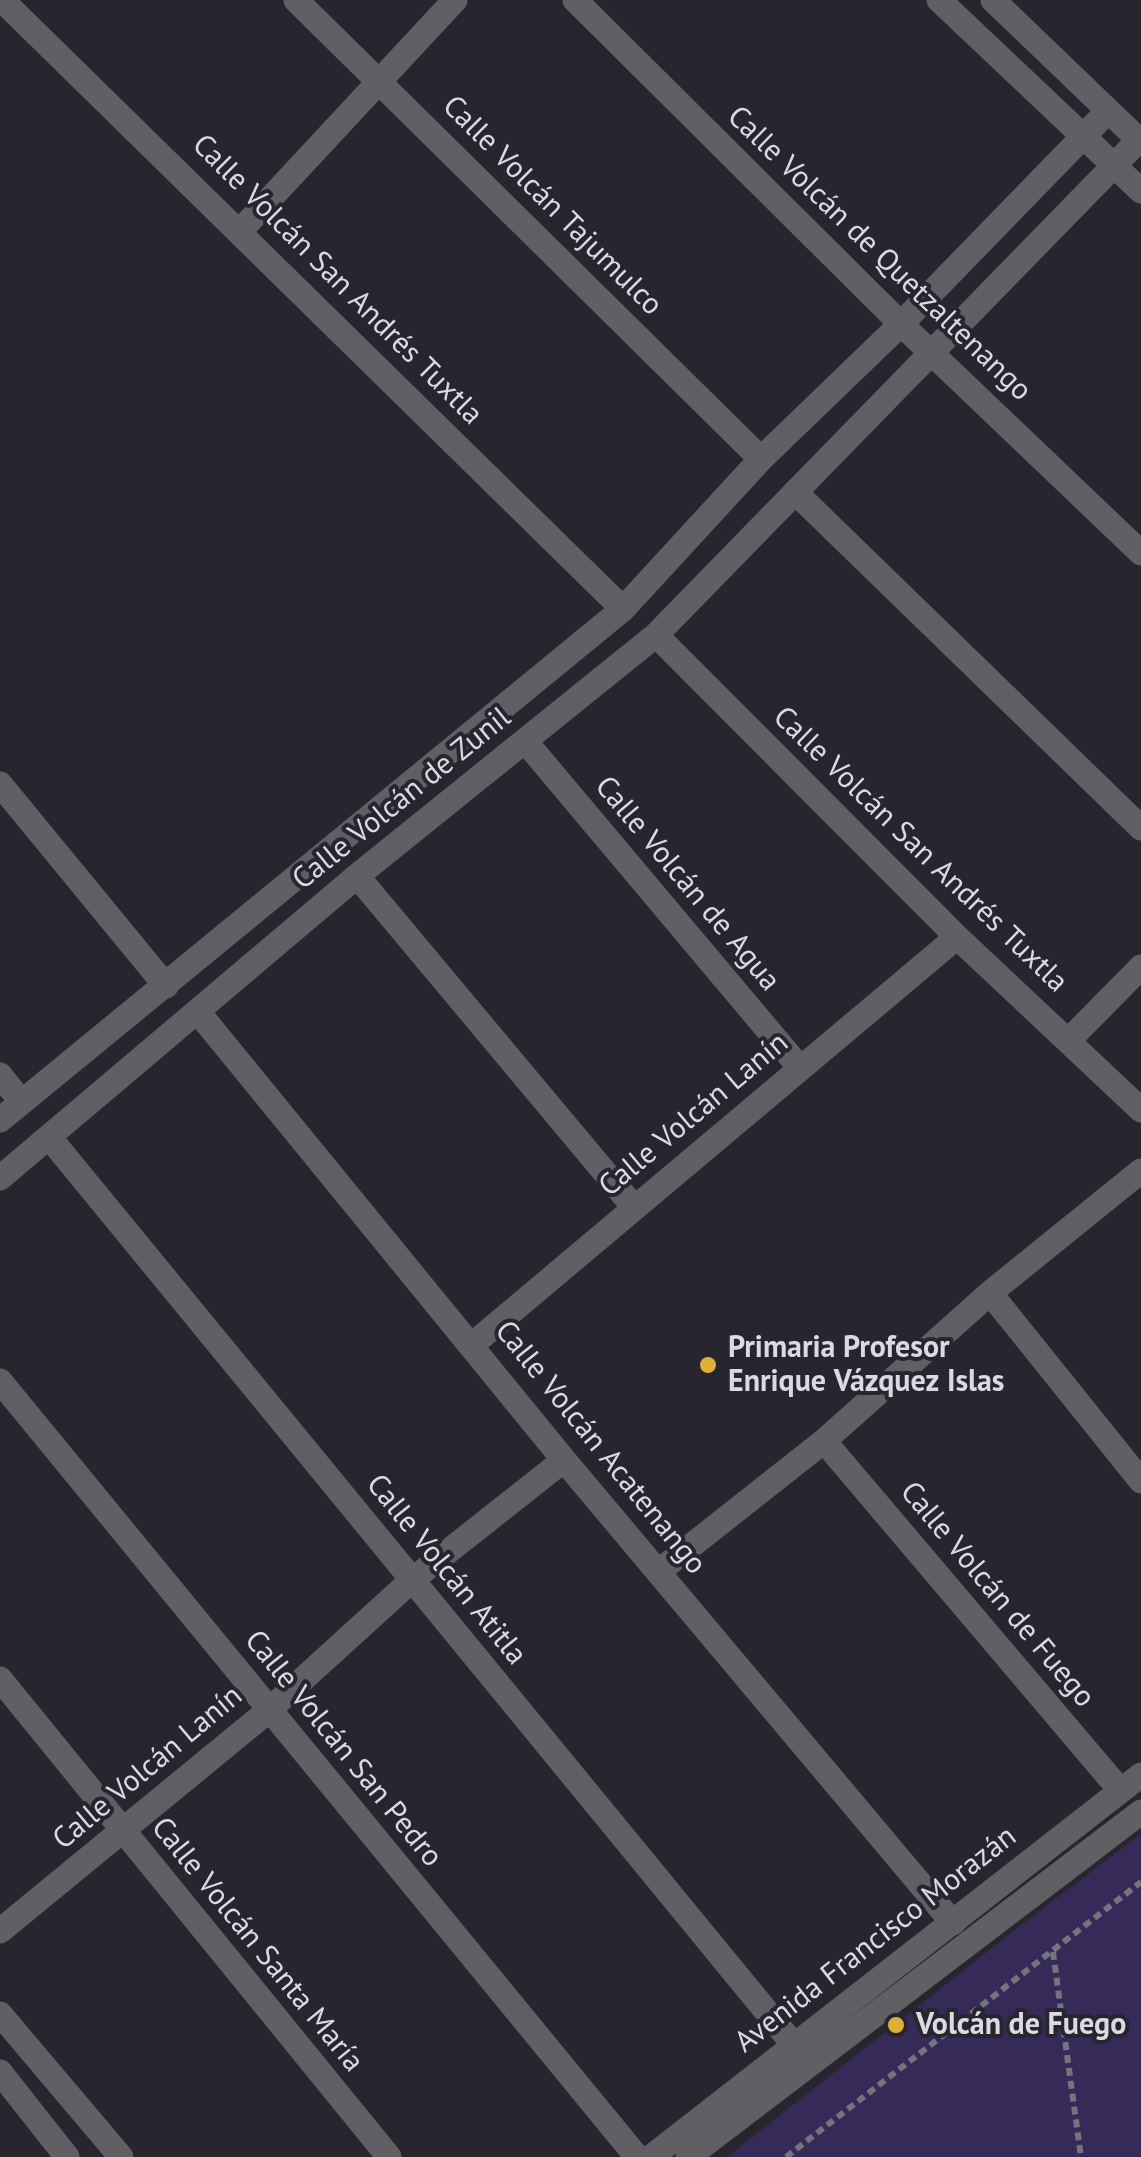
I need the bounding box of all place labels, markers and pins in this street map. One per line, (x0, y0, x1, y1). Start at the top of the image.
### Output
place label: Primaria Profesor Enrique Vázquez Islas (728, 1330, 1004, 1400)
marker: Primaria Profesor Enrique Vázquez Islas (697, 1354, 719, 1376)
place label: Volcán de Fuego (916, 2007, 1126, 2043)
marker: Volcán de Fuego (885, 2014, 907, 2036)

